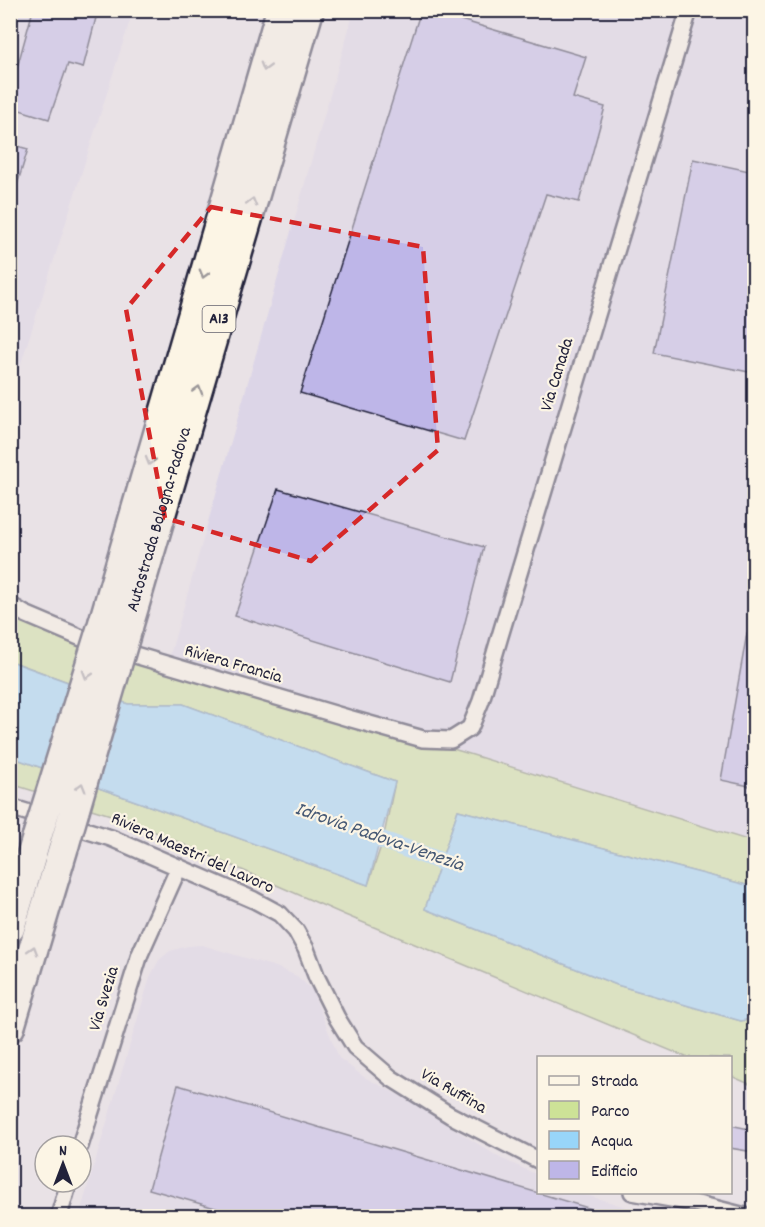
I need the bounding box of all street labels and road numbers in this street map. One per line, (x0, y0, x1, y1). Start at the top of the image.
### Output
road number: A13 (202, 306, 236, 332)
street label: Via Canada (535, 335, 581, 415)
street label: Autostrada Bologna-Padova (121, 424, 199, 615)
street label: Riviera Francia (181, 639, 285, 691)
street label: Riviera Maestri del Lavoro (107, 807, 277, 901)
street label: Via Svezia (83, 963, 127, 1034)
street label: Via Ruffina (415, 1063, 491, 1121)

